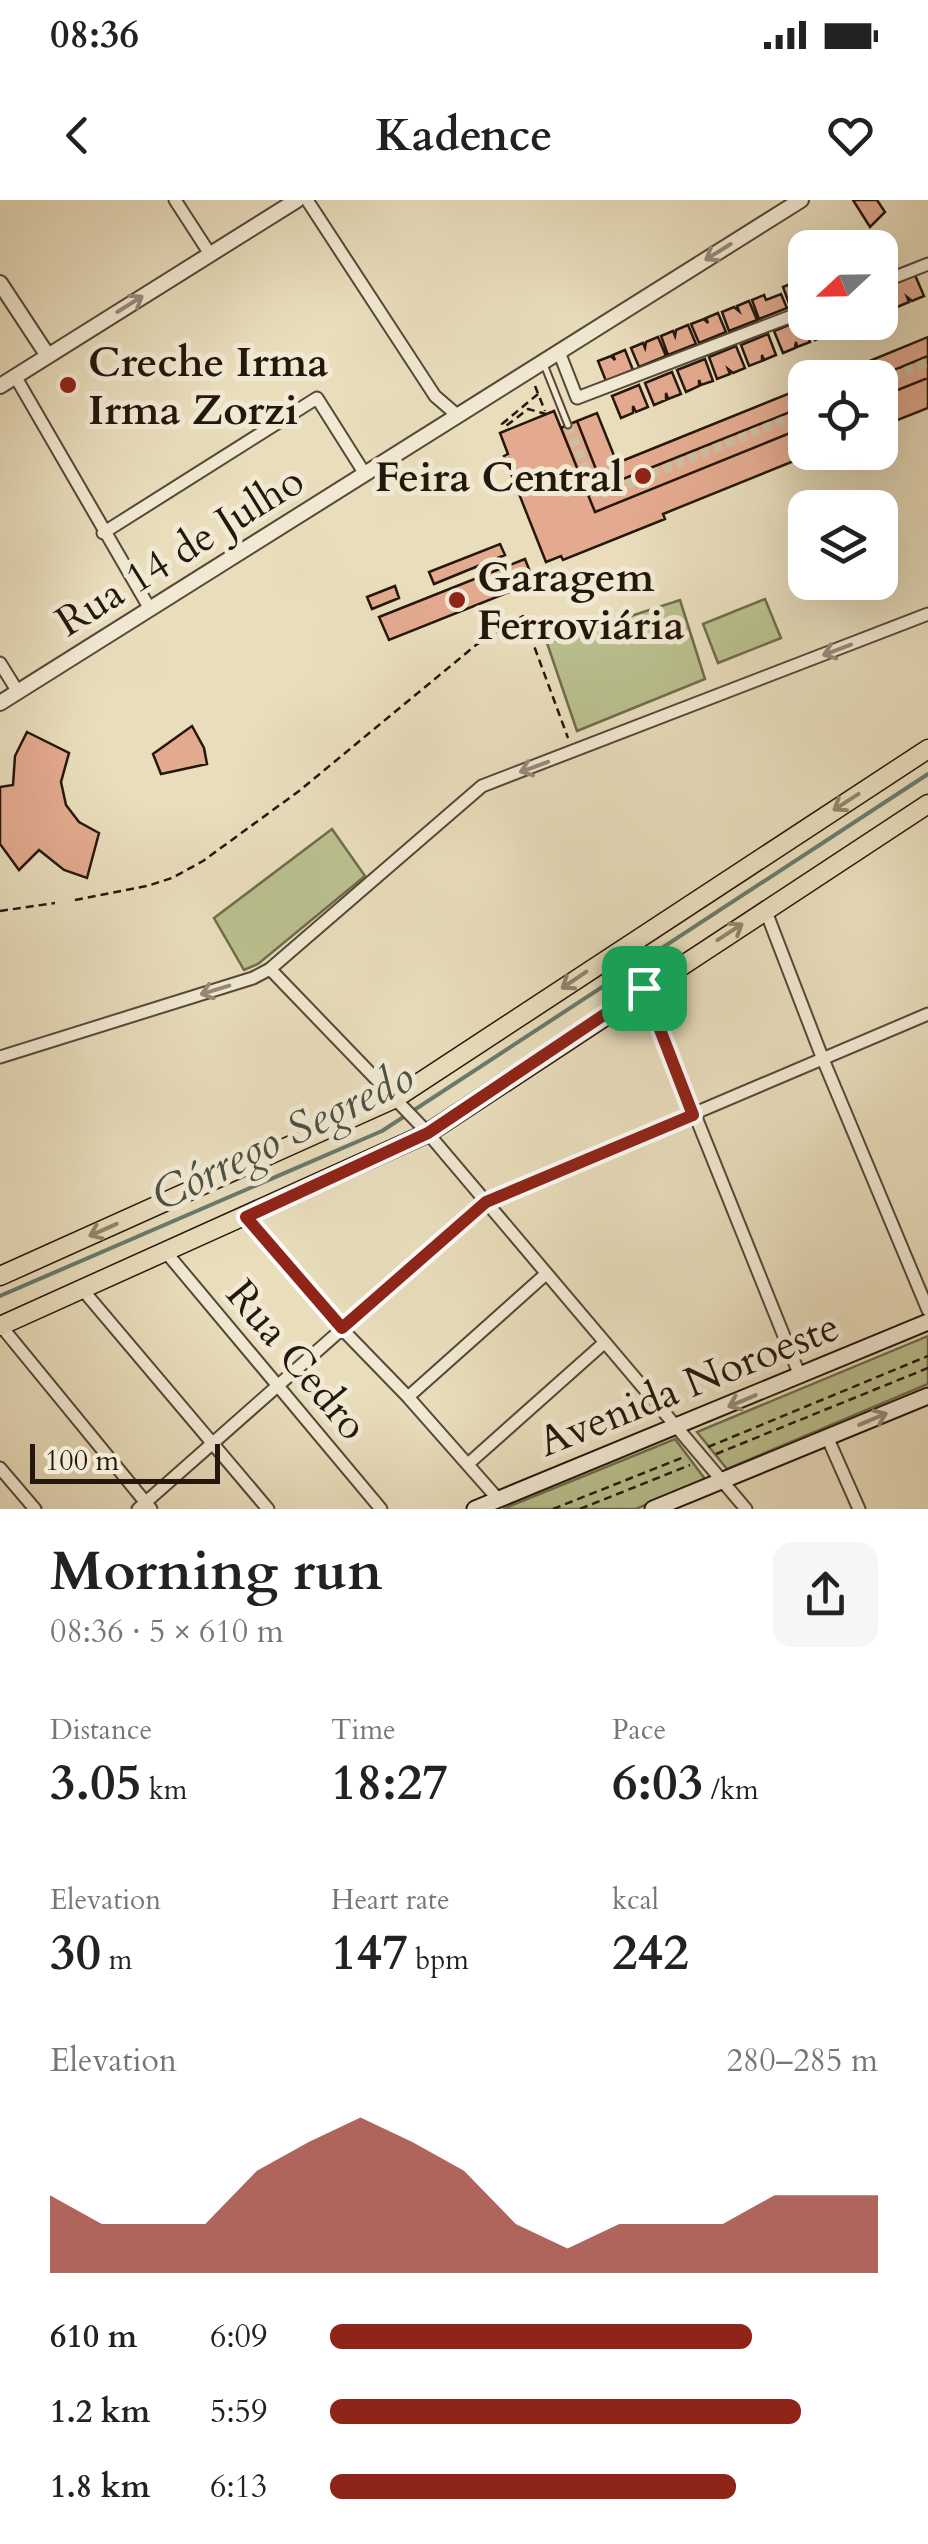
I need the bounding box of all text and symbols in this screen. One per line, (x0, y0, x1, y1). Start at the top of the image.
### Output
text: 08:36 (50, 9, 139, 61)
text: Kadence (375, 105, 553, 166)
icon: back (50, 108, 105, 163)
icon: heart (823, 108, 878, 163)
north arrow (788, 230, 898, 340)
map controls (788, 230, 898, 600)
one-way arrow (705, 242, 733, 262)
one-way arrow (116, 294, 144, 315)
place label: Creche Irma Irma Zorzi (88, 334, 328, 439)
button: locate (788, 360, 898, 470)
marker: Creche Irma Irma Zorzi (57, 374, 79, 396)
place label: Feira Central (375, 449, 623, 506)
street label: Rua 14 de Julho (45, 452, 315, 650)
marker: Feira Central (632, 465, 654, 487)
button: layers (788, 490, 898, 600)
place label: Garagem Ferroviária (477, 549, 685, 654)
marker: Garagem Ferroviária (446, 589, 468, 611)
one-way arrow (822, 642, 853, 660)
one-way arrow (520, 759, 551, 777)
one-way arrow (832, 791, 861, 812)
one-way arrow (716, 922, 744, 943)
pin (602, 946, 687, 1031)
icon: arrive (617, 961, 672, 1016)
one-way arrow (561, 969, 589, 990)
one-way arrow (200, 982, 231, 1000)
water label: Córrego Segredo (141, 1046, 424, 1226)
one-way arrow (89, 1222, 119, 1241)
street label: Rua Cedro (213, 1268, 381, 1452)
street label: Avenida Noroeste (530, 1298, 847, 1471)
one-way arrow (727, 1393, 757, 1411)
one-way arrow (857, 1409, 888, 1427)
scale bar (30, 1439, 220, 1484)
text: 100 m (45, 1442, 119, 1480)
text: Morning run (50, 1535, 383, 1609)
button: share (773, 1542, 878, 1647)
text: 08:36 · 5 × 610 m (50, 1610, 284, 1654)
text: Distance (50, 1711, 152, 1749)
text: Time (331, 1711, 396, 1749)
text: Pace (612, 1711, 666, 1749)
text: 3.05 (50, 1749, 141, 1817)
text: 18:27 (331, 1749, 448, 1817)
text: 6:03 (612, 1749, 703, 1817)
text: km (141, 1771, 188, 1809)
text: /km (703, 1771, 759, 1809)
text: Elevation (50, 1881, 161, 1919)
text: Heart rate (331, 1881, 450, 1919)
text: kcal (612, 1881, 659, 1919)
text: 30 (50, 1919, 101, 1987)
text: 147 (331, 1919, 408, 1987)
text: 242 (612, 1919, 689, 1987)
text: m (101, 1941, 132, 1979)
text: bpm (408, 1941, 469, 1979)
text: Elevation (50, 2039, 177, 2083)
text: 280–285 m (726, 2039, 878, 2083)
text: 610 m (50, 2315, 137, 2359)
text: 6:09 (210, 2315, 267, 2359)
text: 1.2 km (50, 2390, 150, 2434)
text: 5:59 (210, 2390, 267, 2434)
text: 1.8 km (50, 2465, 150, 2509)
text: 6:13 (210, 2465, 267, 2509)

